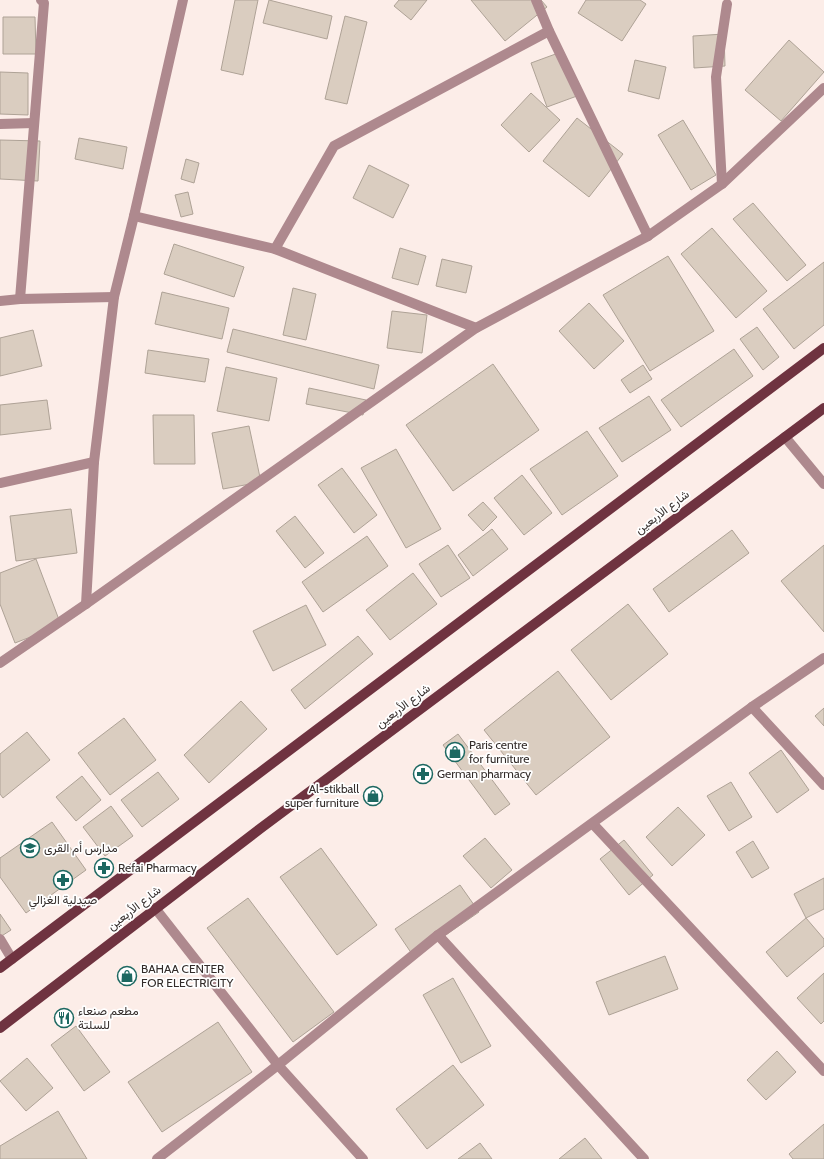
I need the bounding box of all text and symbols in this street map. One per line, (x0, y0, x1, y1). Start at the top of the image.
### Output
street label: شارع الأربعين (632, 486, 693, 538)
street label: شارع الأربعين (373, 680, 434, 732)
place label: Paris centre for furniture (469, 737, 529, 766)
shop icon: Paris centre for furniture (444, 741, 466, 763)
pharmacy icon: German pharmacy (412, 763, 434, 785)
place label: German pharmacy (437, 766, 531, 781)
place label: Al-stikball super furniture (285, 781, 359, 810)
shop icon: Al-stikball super furniture (362, 785, 384, 807)
school or university icon: مدارس أم القرى (19, 837, 41, 859)
place label: مدارس أم القرى (44, 840, 118, 856)
pharmacy icon: Refai Pharmacy (93, 857, 115, 879)
place label: Refai Pharmacy (118, 860, 197, 875)
pharmacy icon: صيدلية الغزالي (52, 869, 74, 891)
street label: شارع الأربعين (104, 882, 165, 935)
place label: صيدلية الغزالي (29, 892, 97, 910)
place label: BAHAA CENTER FOR ELECTRICITY (141, 961, 233, 990)
shop icon: BAHAA CENTER FOR ELECTRICITY (116, 965, 138, 987)
place label: مطعم صنعاء للسلتة (78, 1003, 139, 1032)
restaurant icon: مطعم صنعاء للسلتة (53, 1007, 75, 1029)

